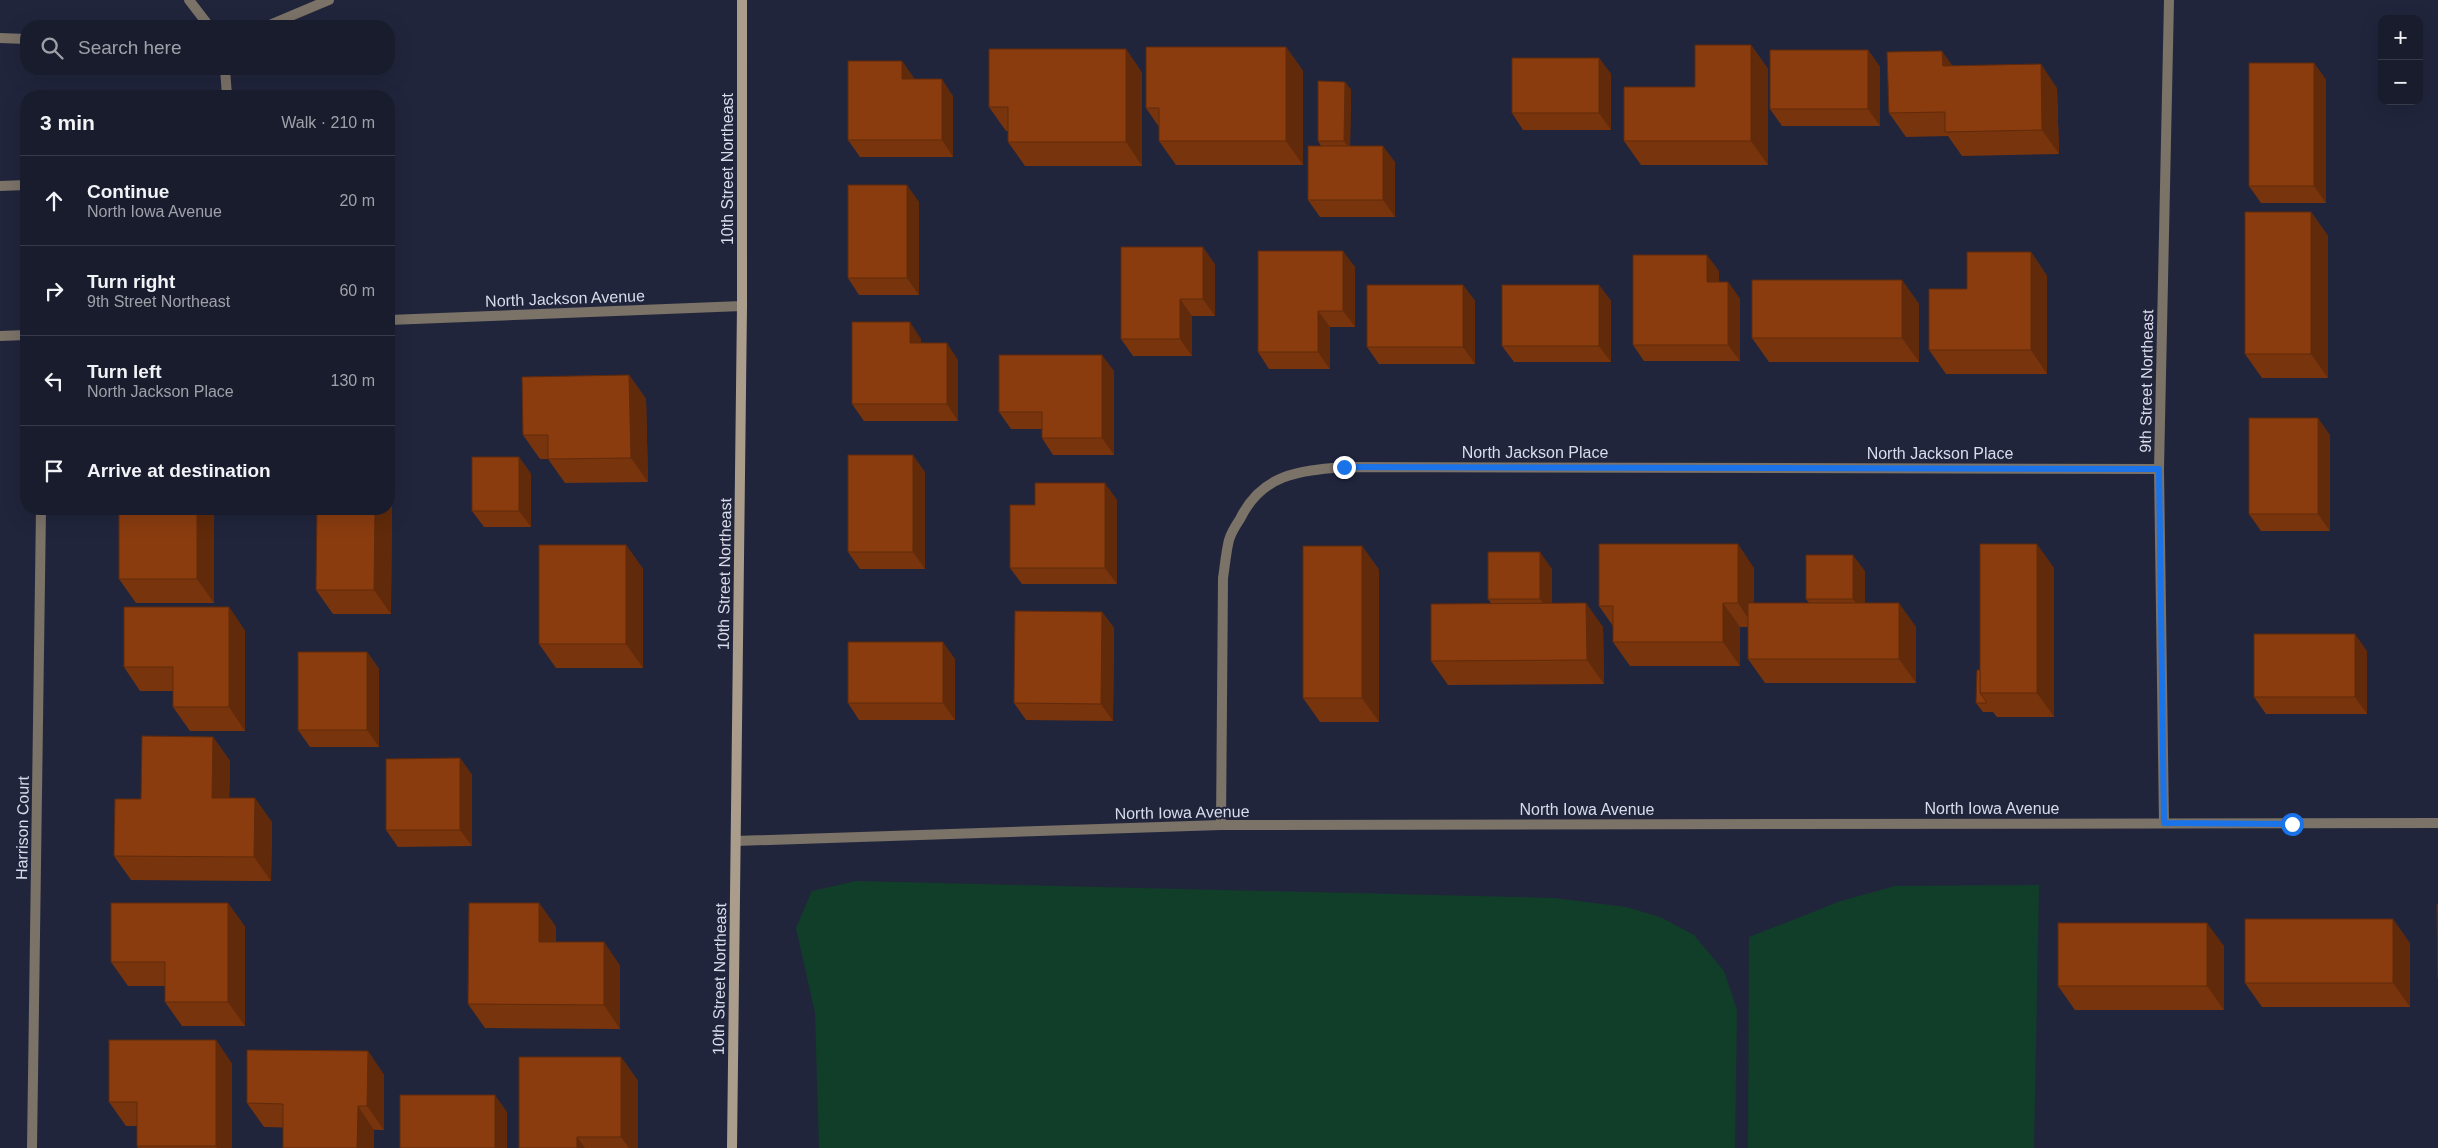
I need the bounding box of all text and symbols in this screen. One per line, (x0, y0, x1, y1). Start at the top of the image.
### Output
map controls (2378, 15, 2423, 105)
button: + (2378, 15, 2423, 60)
search box (20, 20, 395, 75)
icon: search (38, 34, 66, 62)
text: Search here (78, 37, 182, 58)
button: − (2378, 60, 2423, 105)
street label: 10th Street Northeast (719, 92, 736, 245)
text: 3 min (40, 111, 95, 134)
text: Walk · 210 m (281, 114, 375, 131)
text: Continue (87, 181, 169, 202)
icon: ahead (40, 187, 68, 215)
text: 20 m (339, 192, 375, 209)
text: North Iowa Avenue (87, 203, 222, 220)
text: Turn right (87, 271, 175, 292)
icon: right (40, 277, 68, 305)
text: 60 m (339, 282, 375, 299)
street label: North Jackson Avenue (485, 287, 645, 310)
text: 9th Street Northeast (87, 293, 230, 310)
street label: 9th Street Northeast (2137, 309, 2156, 453)
text: Turn left (87, 361, 162, 382)
icon: left (40, 367, 68, 395)
text: 130 m (331, 372, 375, 389)
text: North Jackson Place (87, 383, 234, 400)
street label: North Jackson Place (1462, 444, 1608, 461)
street label: North Jackson Place (1867, 445, 2013, 462)
route end (1333, 456, 1356, 479)
icon: arrive (40, 457, 68, 485)
text: Arrive at destination (87, 460, 271, 481)
street label: 10th Street Northeast (715, 497, 734, 650)
street label: Harrison Court (13, 775, 32, 880)
street label: North Iowa Avenue (1925, 800, 2060, 817)
street label: North Iowa Avenue (1520, 801, 1655, 818)
street label: North Iowa Avenue (1114, 803, 1250, 822)
route start (2281, 813, 2304, 836)
street label: 10th Street Northeast (710, 902, 729, 1055)

